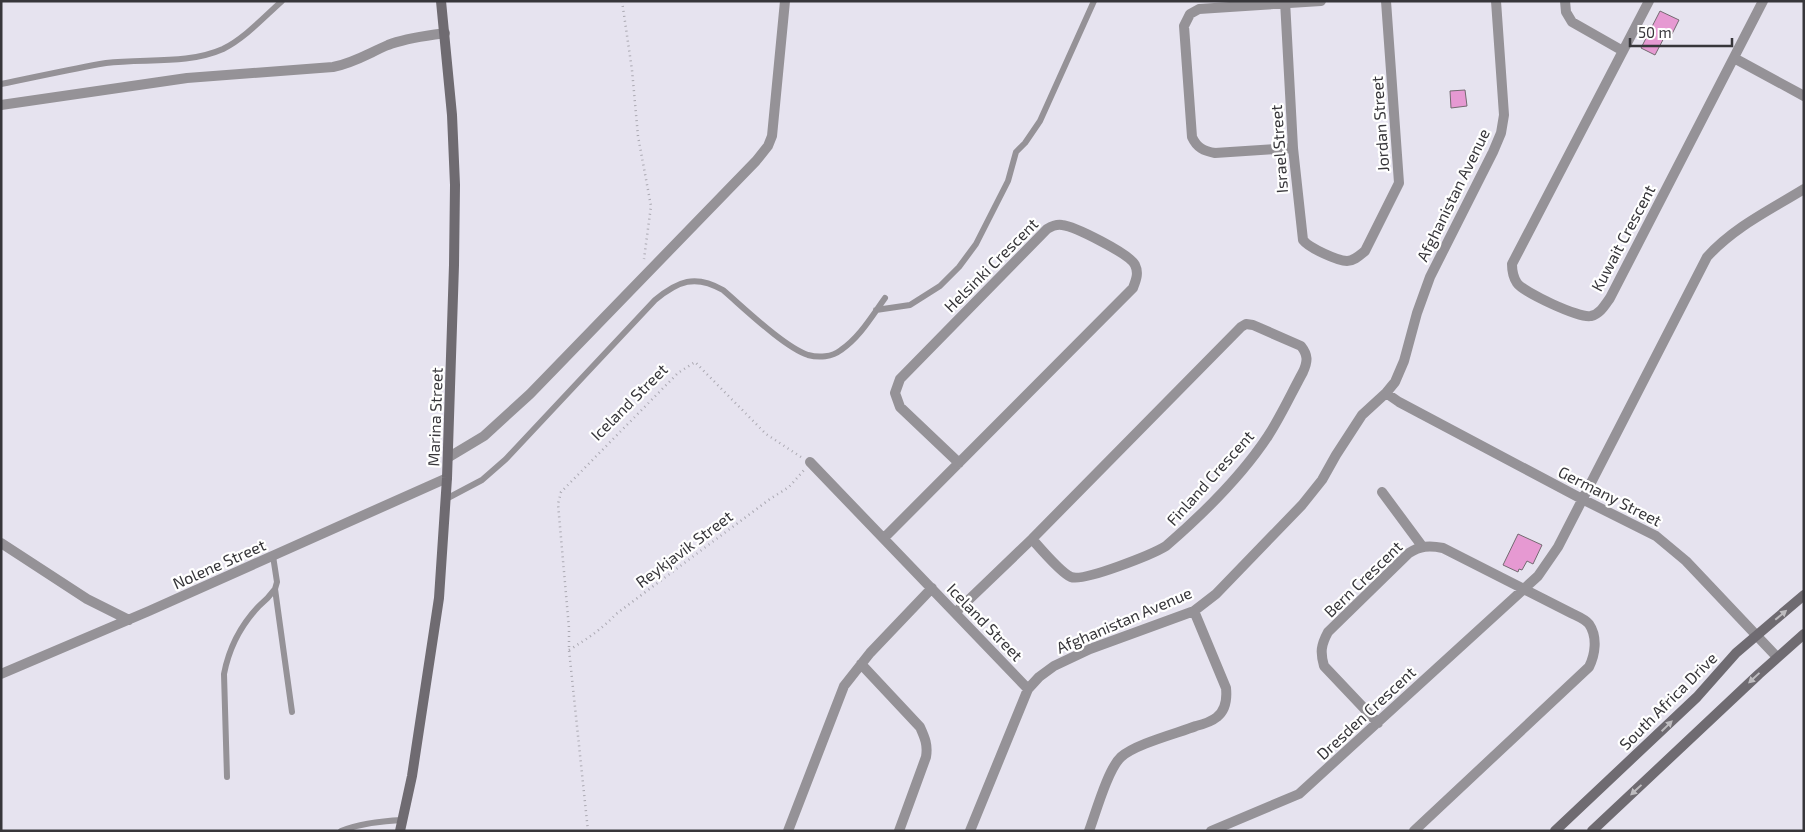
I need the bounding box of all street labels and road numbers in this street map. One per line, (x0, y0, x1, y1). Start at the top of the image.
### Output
street label: Jordan Street (1367, 75, 1392, 173)
street label: Israel Street (1266, 104, 1291, 194)
street label: Afghanistan Avenue (1412, 125, 1493, 264)
street label: Kuwait Crescent (1587, 181, 1659, 294)
street label: Helsinki Crescent (940, 214, 1042, 316)
street label: Iceland Street (586, 359, 671, 444)
street label: Marina Street (423, 367, 446, 467)
street label: Finland Crescent (1162, 426, 1257, 529)
street label: Germany Street (1555, 461, 1665, 530)
street label: Reykjavik Street (632, 506, 736, 592)
street label: Nolene Street (169, 535, 268, 592)
street label: Bern Crescent (1320, 537, 1406, 621)
street label: Iceland Street (944, 579, 1027, 664)
street label: Afghanistan Avenue (1053, 582, 1194, 657)
street label: South Africa Drive (1615, 648, 1720, 753)
street label: Dresden Crescent (1312, 662, 1419, 763)

